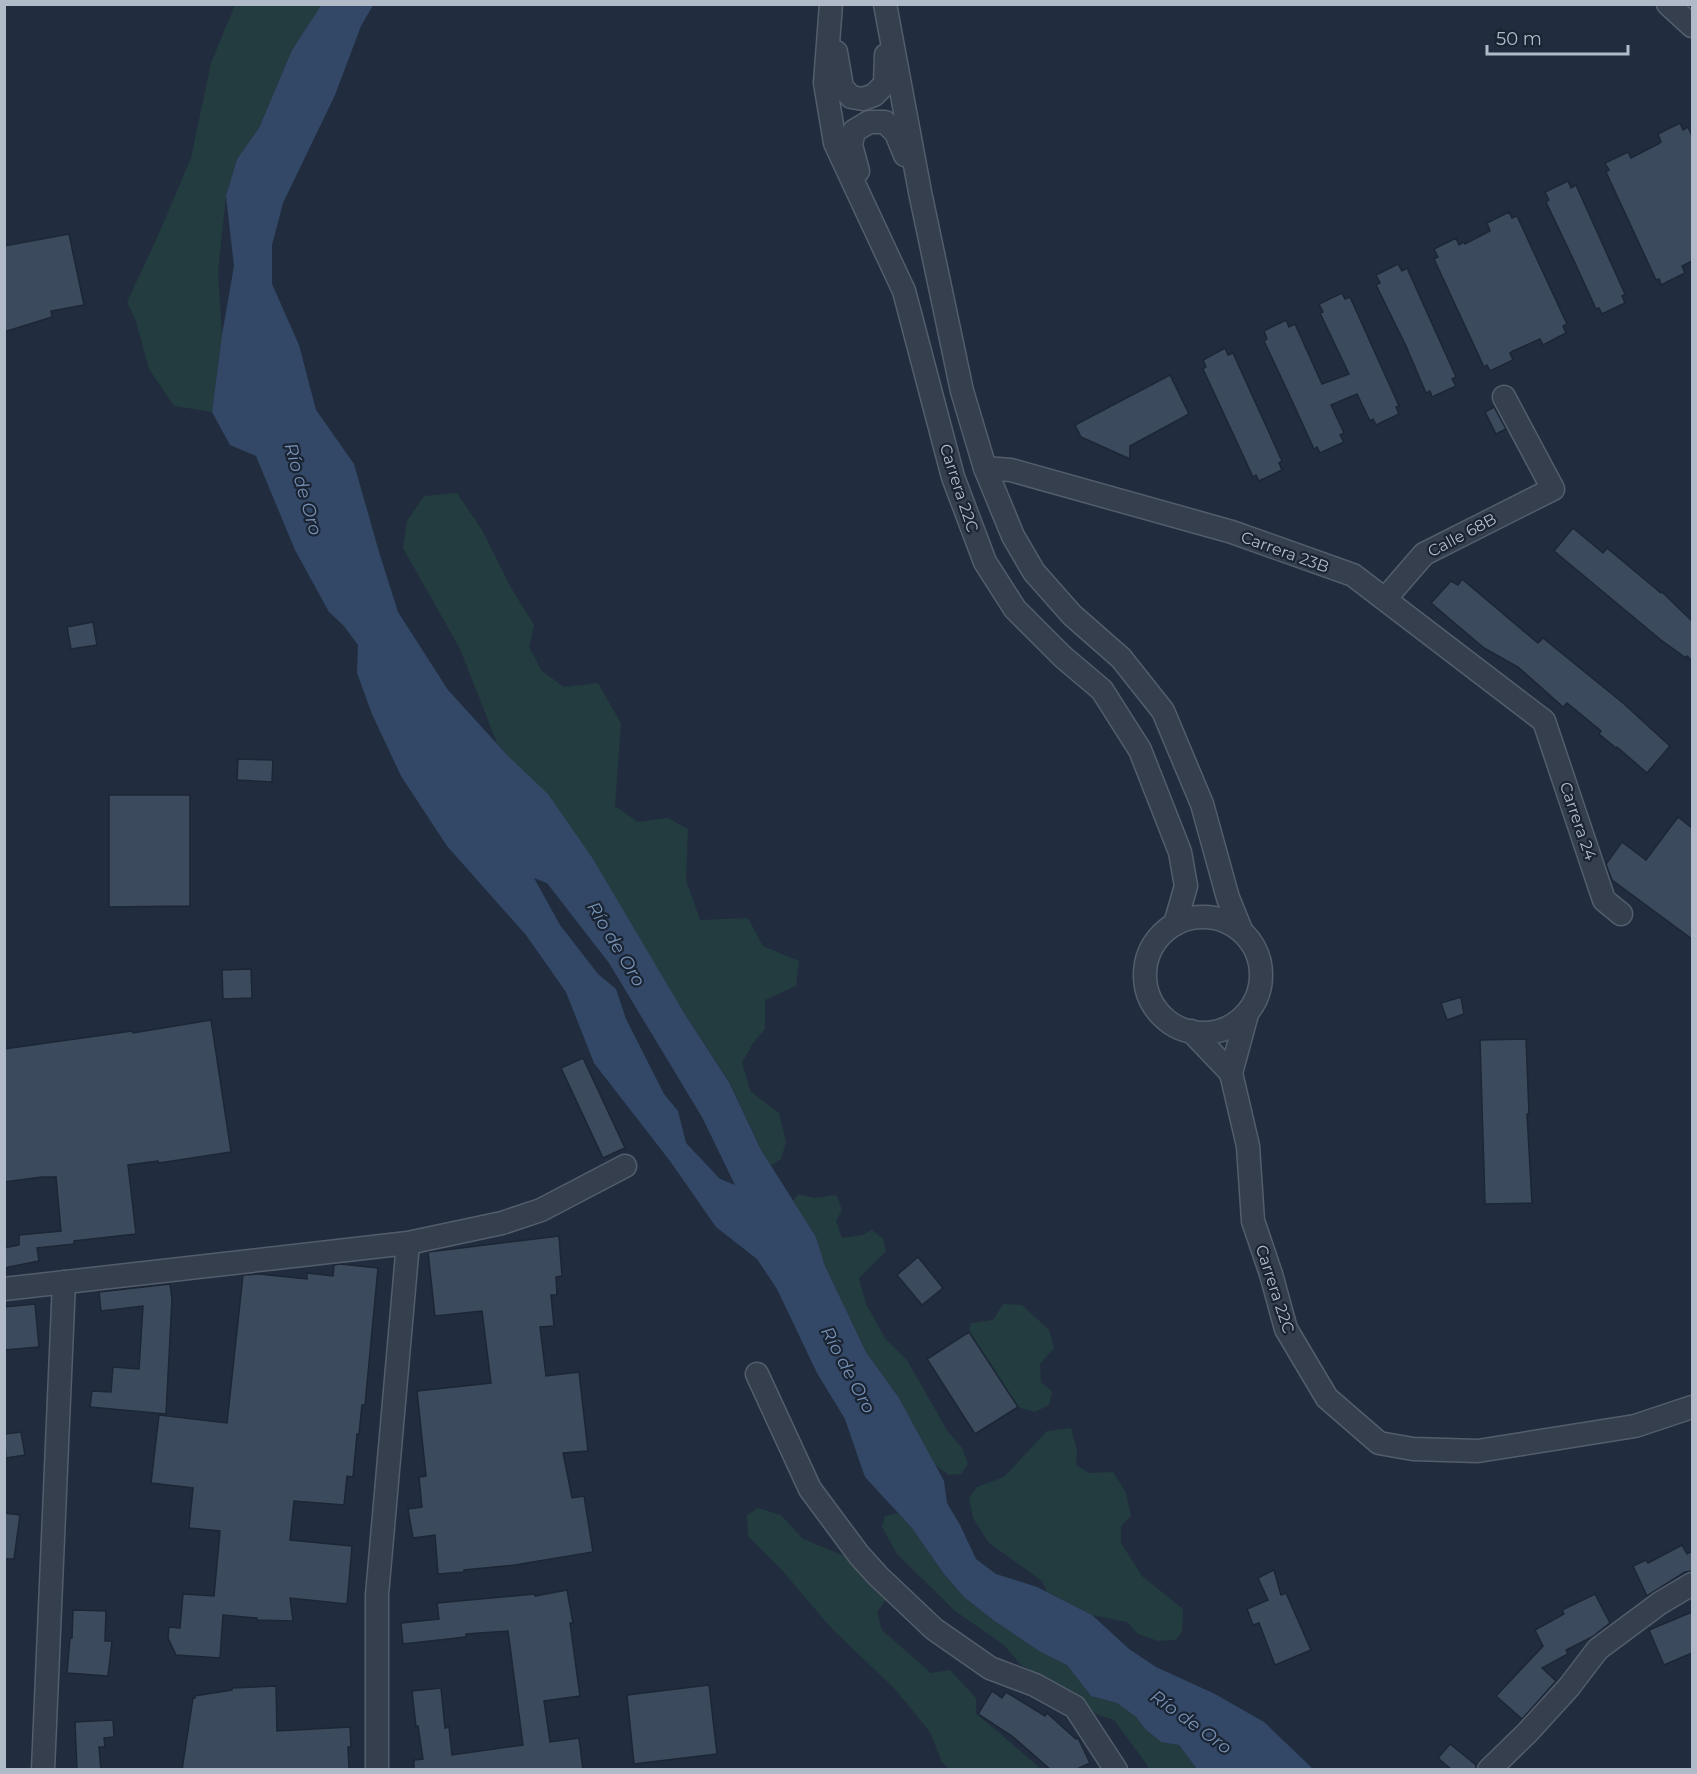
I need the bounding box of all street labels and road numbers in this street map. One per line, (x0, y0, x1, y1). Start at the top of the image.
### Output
street label: Carrera 22C (936, 441, 982, 535)
street label: Calle 68B (1424, 509, 1500, 561)
street label: Carrera 23B (1238, 527, 1332, 577)
street label: Carrera 24 (1556, 779, 1600, 863)
street label: Carrera 22C (1252, 1242, 1298, 1336)

